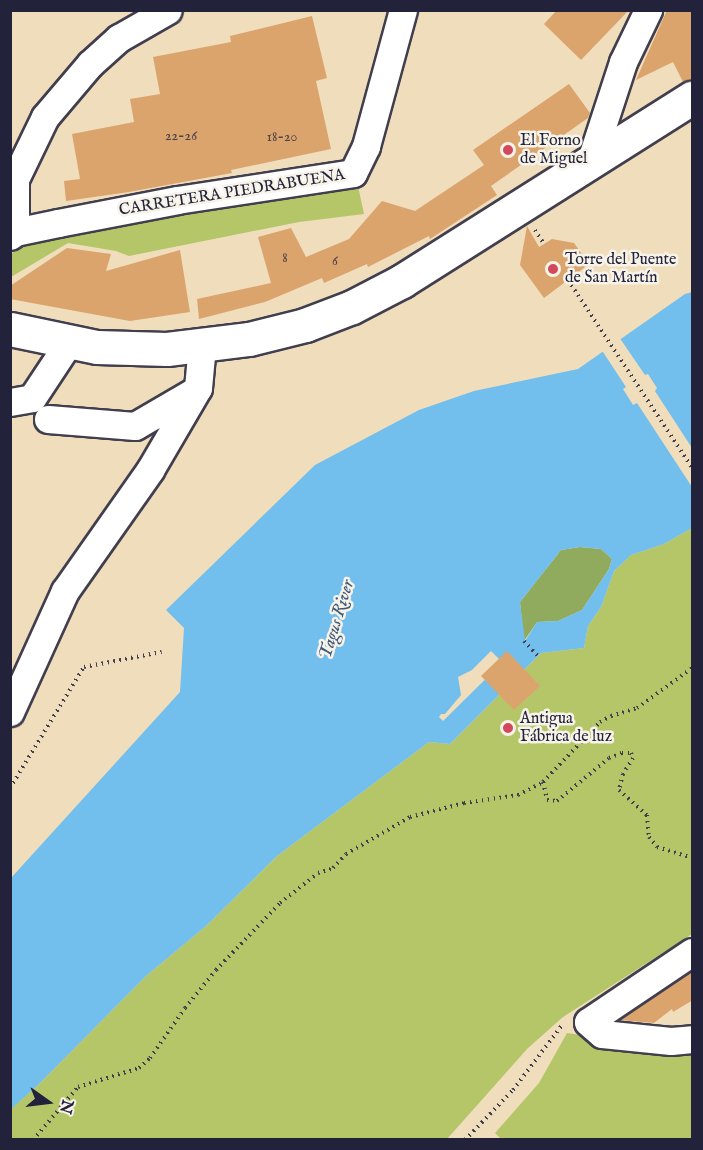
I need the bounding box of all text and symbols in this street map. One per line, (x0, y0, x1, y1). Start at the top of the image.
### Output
house number: 22-26 (165, 128, 197, 144)
house number: 18-20 (267, 129, 297, 145)
place label: El Forno de Miguel (520, 131, 587, 169)
marker: El Forno de Miguel (501, 143, 515, 157)
street label: CARRETERA PIEDRABUENA (118, 166, 346, 220)
house number: 8 (282, 250, 288, 266)
place label: Torre del Puente de San Martín (565, 250, 676, 288)
house number: 6 (332, 253, 338, 269)
marker: Torre del Puente de San Martín (546, 262, 560, 276)
water label: Tagus River (316, 578, 360, 662)
place label: Antigua Fábrica de luz (520, 709, 612, 747)
marker: Antigua Fábrica de luz (501, 721, 515, 735)
north arrow (18, 1072, 78, 1132)
text: N (54, 1097, 77, 1115)

